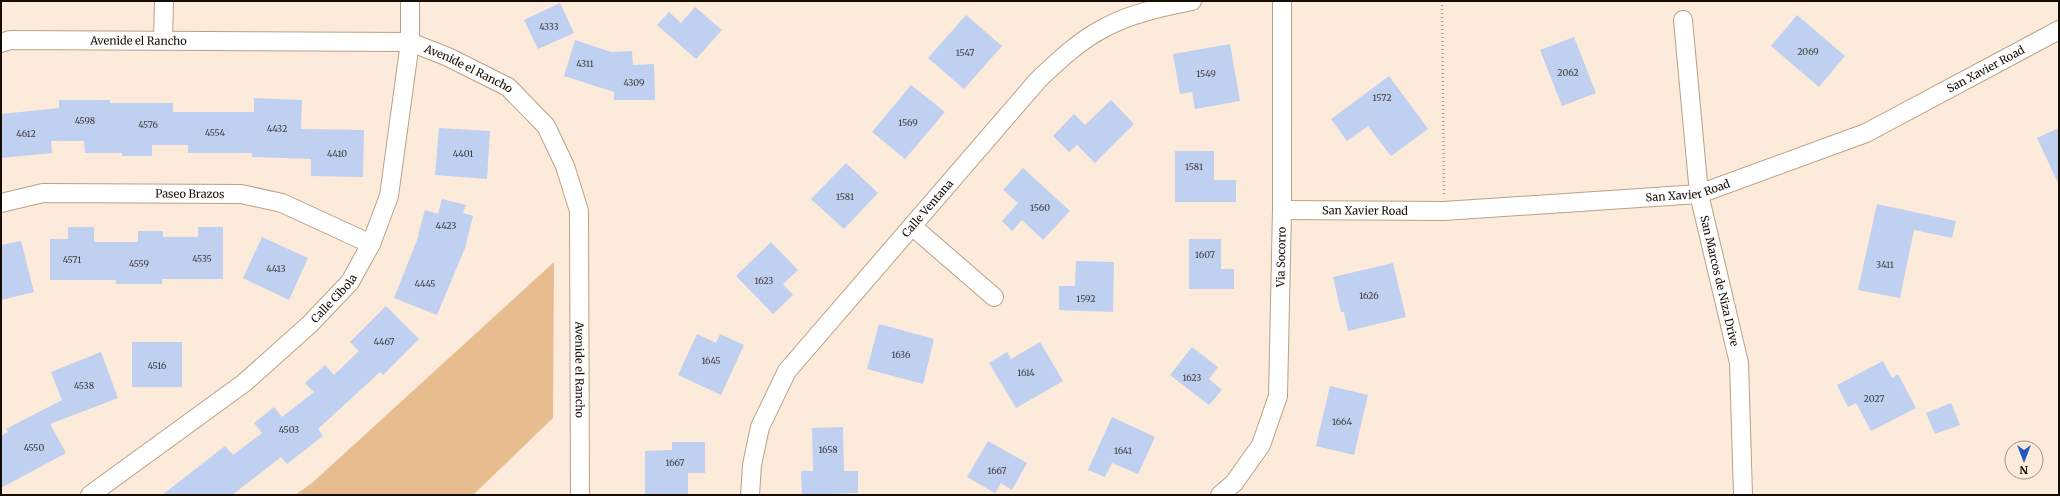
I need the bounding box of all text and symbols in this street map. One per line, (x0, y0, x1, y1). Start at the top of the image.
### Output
house number: 4333 (539, 21, 559, 32)
street label: Avenide el Rancho (89, 33, 187, 48)
street label: Avenide el Rancho (422, 41, 517, 96)
street label: San Xavier Road (1944, 43, 2027, 96)
house number: 2069 (1797, 46, 1819, 57)
house number: 1547 (956, 47, 974, 58)
house number: 4311 (576, 58, 594, 69)
house number: 2062 (1557, 67, 1579, 78)
house number: 1549 (1196, 68, 1216, 79)
house number: 4309 (623, 77, 645, 88)
house number: 1572 (1373, 92, 1392, 103)
house number: 4598 (75, 115, 95, 126)
house number: 1569 (898, 117, 918, 128)
house number: 4576 (138, 119, 158, 130)
house number: 4432 (267, 123, 287, 134)
house number: 4554 (205, 127, 226, 138)
house number: 4612 (16, 128, 36, 139)
house number: 4410 (327, 148, 347, 159)
house number: 4401 (453, 148, 473, 159)
house number: 1581 (1185, 161, 1203, 172)
street label: San Xavier Road (1645, 176, 1732, 205)
street label: Calle Ventana (899, 177, 956, 240)
street label: Paseo Brazos (155, 187, 224, 201)
house number: 1581 (836, 191, 854, 202)
house number: 1560 (1030, 202, 1050, 213)
street label: San Xavier Road (1322, 203, 1408, 218)
street label: San Marcos de Niza Drive (1697, 214, 1742, 348)
house number: 4423 (436, 220, 456, 231)
street label: Via Socorro (1273, 226, 1289, 288)
house number: 1607 (1195, 249, 1215, 260)
house number: 4535 (192, 253, 212, 264)
house number: 4571 (63, 254, 81, 265)
house number: 4559 (129, 258, 149, 269)
house number: 3411 (1876, 259, 1894, 270)
house number: 4413 (266, 263, 286, 274)
street label: Calle Cibola (308, 272, 360, 326)
house number: 1623 (755, 275, 773, 286)
house number: 4445 (414, 278, 436, 289)
house number: 1626 (1359, 290, 1379, 301)
house number: 1592 (1076, 293, 1096, 304)
street label: Avenide el Rancho (572, 320, 587, 419)
house number: 4467 (374, 336, 394, 347)
house number: 1636 (891, 349, 911, 360)
house number: 1645 (701, 355, 721, 366)
house number: 4516 (148, 360, 167, 371)
house number: 1614 (1017, 367, 1035, 378)
house number: 1623 (1183, 372, 1201, 383)
house number: 4538 (74, 380, 94, 391)
house number: 2027 (1864, 393, 1884, 404)
house number: 1664 (1332, 416, 1353, 427)
house number: 4503 (279, 424, 299, 435)
north arrow (2004, 440, 2044, 480)
house number: 4550 (24, 442, 44, 453)
house number: 1658 (818, 444, 838, 455)
house number: 1641 (1114, 445, 1132, 456)
house number: 1667 (665, 457, 685, 468)
text: N (2019, 463, 2028, 477)
house number: 1667 (987, 465, 1007, 476)

